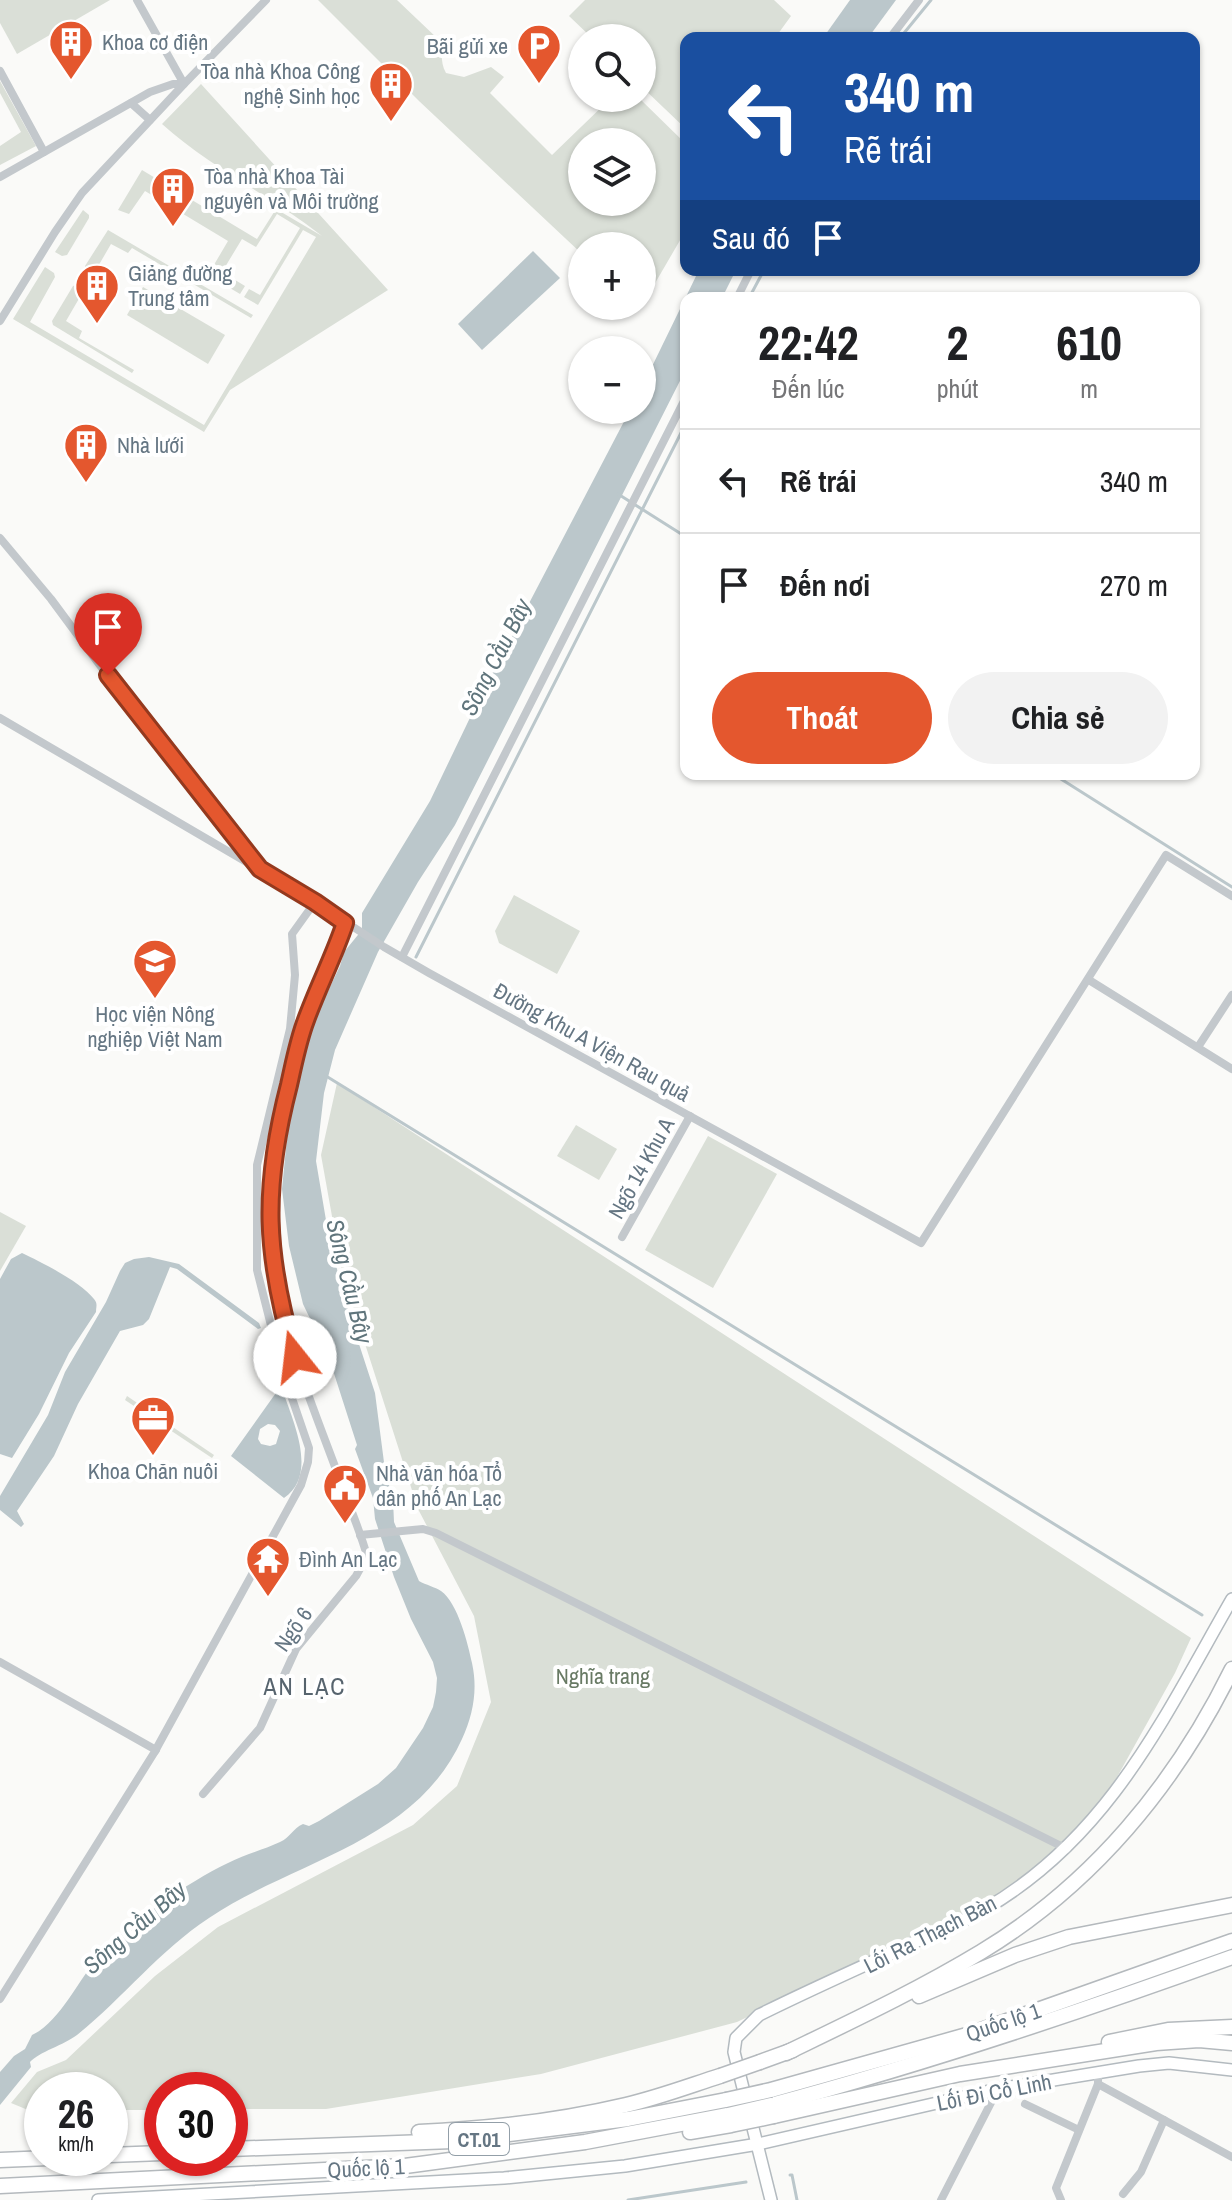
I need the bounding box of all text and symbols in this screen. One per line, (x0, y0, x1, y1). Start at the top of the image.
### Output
building icon: Khoa cơ điện (47, 18, 95, 81)
parking icon: Bãi gửi xe (515, 22, 563, 85)
map controls (568, 24, 656, 424)
button: search (568, 24, 656, 112)
place label: Khoa cơ điện (102, 27, 208, 57)
place label: Bãi gửi xe (427, 31, 508, 61)
text: 340 m (844, 54, 974, 129)
place label: Tòa nhà Khoa Công nghệ Sinh học (201, 56, 360, 111)
building icon: Tòa nhà Khoa Công nghệ Sinh học (367, 60, 415, 123)
icon: left (712, 64, 816, 168)
text: Rẽ trái (844, 126, 933, 174)
button: layers (568, 128, 656, 216)
place label: Tòa nhà Khoa Tài nguyên và Môi trường (204, 161, 379, 216)
building icon: Tòa nhà Khoa Tài nguyên và Môi trường (149, 165, 197, 228)
icon: arrive (806, 216, 850, 260)
text: Sau đó (712, 218, 790, 258)
button: + (568, 232, 656, 320)
place label: Giảng đường Trung tâm (128, 258, 232, 313)
building icon: Giảng đường Trung tâm (73, 262, 121, 325)
text: 22:42 (758, 310, 859, 375)
text: 2 (947, 310, 968, 375)
text: 610 (1056, 310, 1122, 375)
button: − (568, 336, 656, 424)
text: Đến lúc (772, 371, 845, 406)
text: phút (937, 371, 978, 406)
text: m (1080, 371, 1098, 406)
building icon: Nhà lưới (62, 421, 110, 484)
place label: Nhà lưới (117, 430, 184, 460)
icon: left (712, 459, 756, 503)
text: Rẽ trái (780, 461, 857, 501)
text: 340 m (1100, 461, 1168, 501)
icon: arrive (712, 563, 756, 607)
text: Đến nơi (780, 565, 870, 605)
text: 270 m (1100, 565, 1168, 605)
water label: Sông Cầu Bây (452, 592, 539, 721)
pin (74, 593, 142, 675)
icon: arrive (86, 605, 130, 649)
button: Thoát (712, 672, 932, 764)
button: Chia sẻ (948, 672, 1168, 764)
school or university icon: Học viện Nông nghiệp Việt Nam (131, 937, 179, 1000)
street label: Đường Khu A Viện Rau quả (488, 975, 696, 1109)
place label: Học viện Nông nghiệp Việt Nam (87, 999, 223, 1054)
street label: Ngõ 14 Khu A (601, 1111, 682, 1224)
water label: Sông Cầu Bây (319, 1216, 381, 1348)
position arrow (253, 1315, 337, 1399)
office icon: Khoa Chăn nuôi (129, 1394, 177, 1457)
place label: Khoa Chăn nuôi (88, 1456, 218, 1486)
place label: Nhà văn hóa Tổ dân phố An Lạc (376, 1458, 502, 1513)
public building icon: Nhà văn hóa Tổ dân phố An Lạc (321, 1462, 369, 1525)
temple icon: Đình An Lạc (244, 1535, 292, 1598)
place label: Đình An Lạc (299, 1544, 397, 1574)
street label: Ngõ 6 (267, 1601, 319, 1657)
park label: Nghĩa trang (556, 1661, 650, 1691)
district label: AN LẠC (262, 1670, 347, 1702)
water label: Sông Cầu Bây (76, 1873, 193, 1981)
street label: Lối Ra Thạch Bàn (859, 1888, 1001, 1980)
street label: Quốc lộ 1 (962, 1995, 1044, 2049)
street label: Lối Đi Cổ Linh (934, 2066, 1054, 2118)
speed limit sign: 30 (144, 2072, 248, 2176)
text: 26 (58, 2087, 94, 2140)
road number: CT.01 (449, 2123, 509, 2155)
text: km/h (58, 2130, 94, 2157)
street label: Quốc lộ 1 (327, 2151, 405, 2185)

